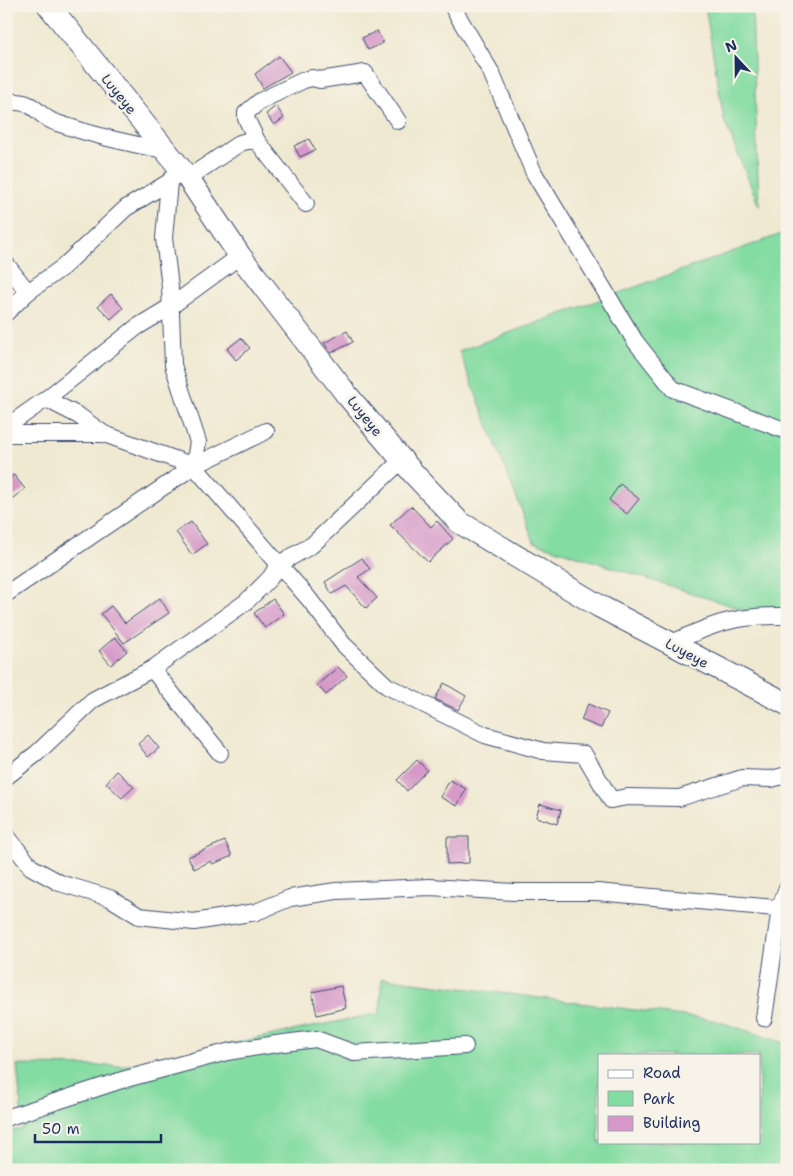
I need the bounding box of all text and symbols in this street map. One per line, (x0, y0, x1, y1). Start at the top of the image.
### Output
north arrow (710, 32, 760, 82)
text: N (723, 36, 740, 56)
street label: Luyeye (97, 70, 141, 118)
street label: Luyeye (343, 392, 387, 440)
street label: Luyeye (662, 634, 712, 672)
legend (598, 1054, 760, 1144)
text: Road (643, 1063, 681, 1083)
text: Park (643, 1089, 675, 1109)
scale bar (35, 1111, 161, 1143)
text: Building (643, 1113, 700, 1133)
text: 50 m (42, 1119, 80, 1139)

